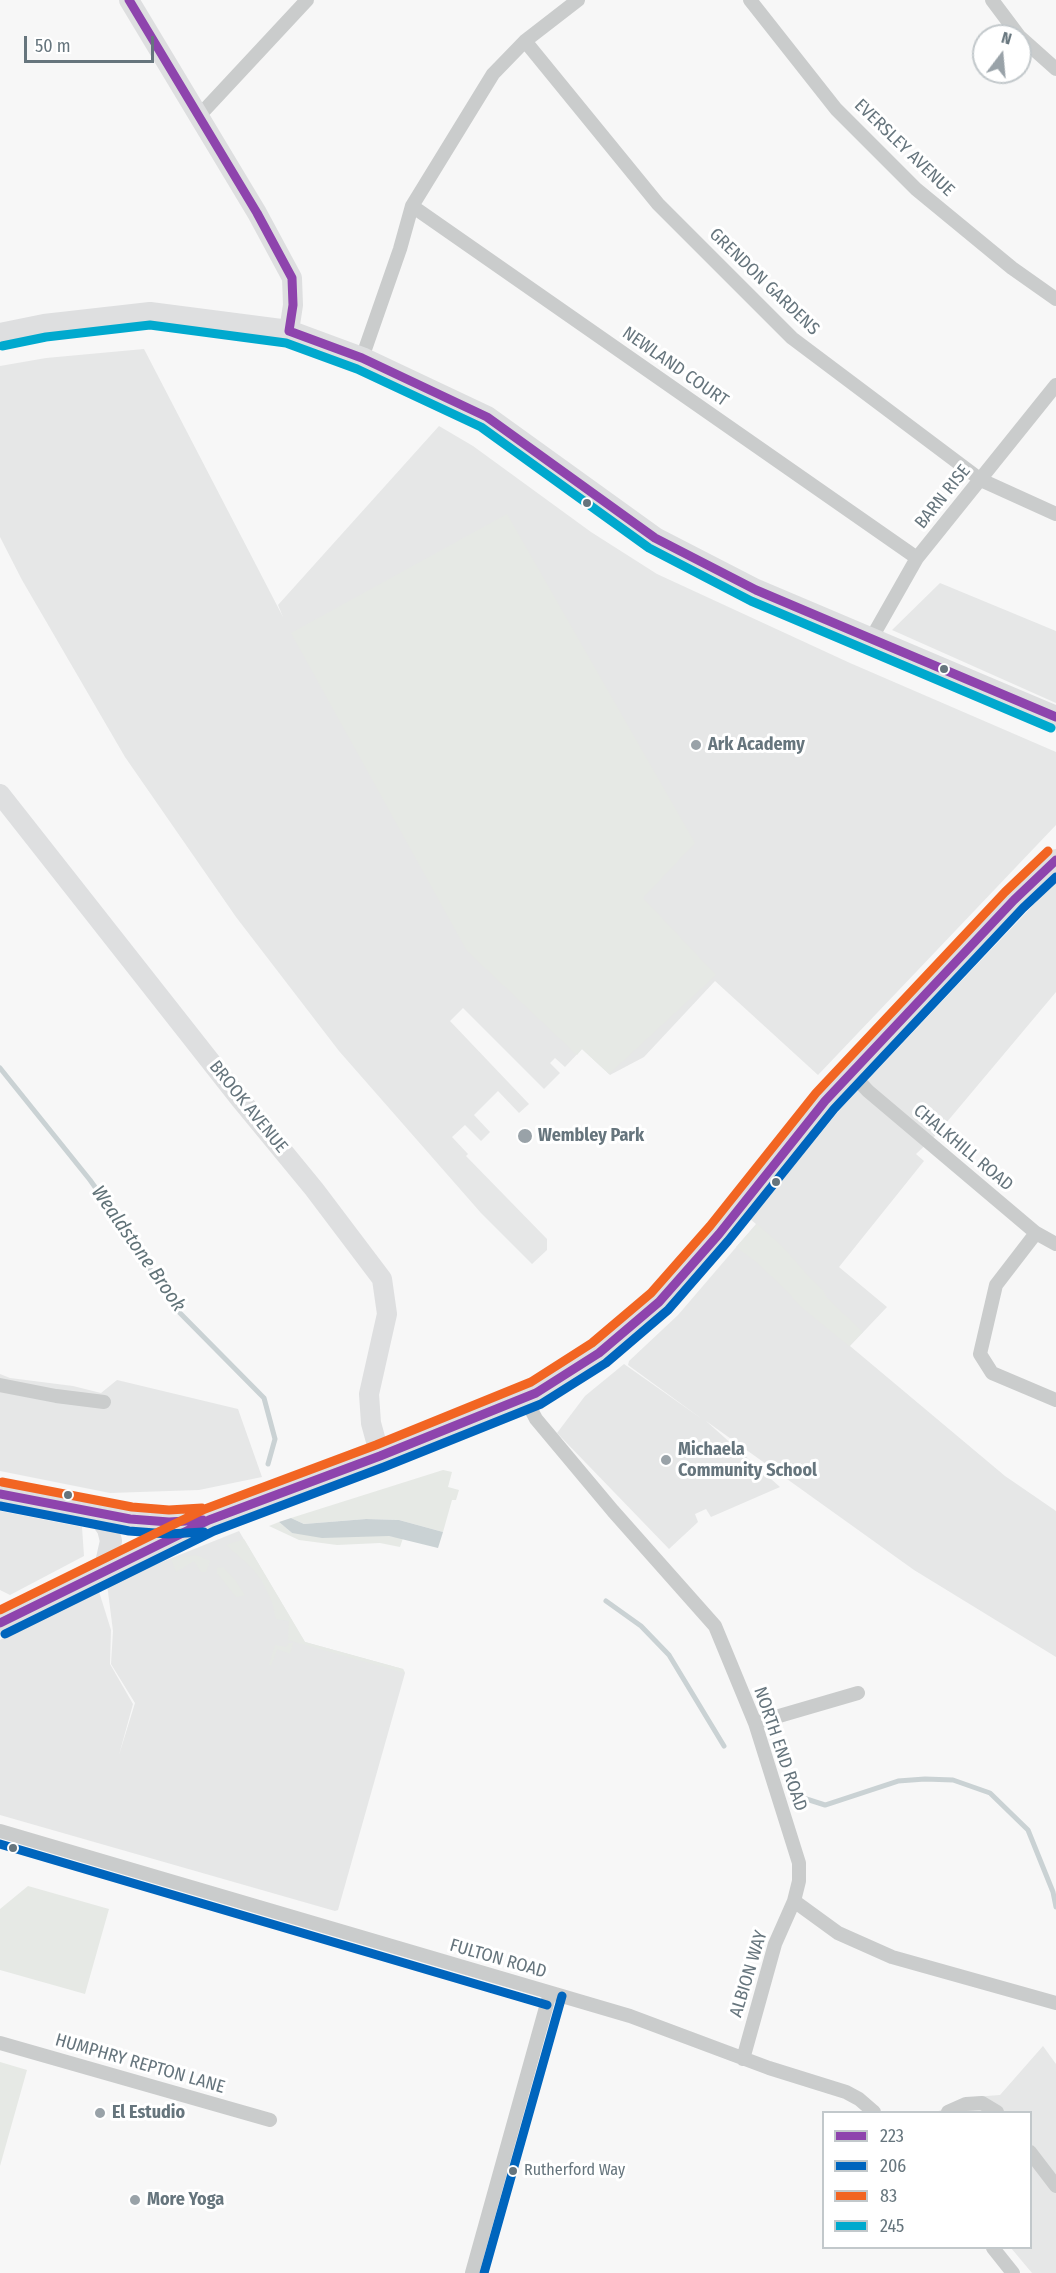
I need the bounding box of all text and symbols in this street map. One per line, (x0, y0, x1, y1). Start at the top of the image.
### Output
scale bar (27, 24, 158, 62)
north arrow (972, 24, 1032, 84)
text: N (999, 28, 1014, 49)
text: 50 m (35, 35, 71, 57)
street label: EVERSLEY AVENUE (849, 95, 959, 201)
street label: GRENDON GARDENS (704, 224, 824, 340)
street label: NEWLAND COURT (618, 322, 732, 412)
street label: BARN RISE (911, 461, 975, 533)
unlabelled marker (581, 497, 593, 509)
unlabelled marker (938, 663, 950, 675)
place label: Ark Academy (708, 734, 805, 756)
marker: Ark Academy (689, 738, 703, 752)
street label: BROOK AVENUE (204, 1056, 292, 1158)
street label: CHALKHILL ROAD (909, 1100, 1017, 1196)
place label: Wembley Park (538, 1125, 644, 1147)
marker: Wembley Park (516, 1127, 534, 1145)
unlabelled marker (770, 1176, 782, 1188)
water label: Wealdstone Brook (86, 1182, 190, 1316)
place label: Michaela Community School (678, 1439, 817, 1482)
marker: Michaela Community School (659, 1453, 673, 1467)
unlabelled marker (62, 1489, 74, 1501)
street label: NORTH END ROAD (749, 1684, 811, 1814)
unlabelled marker (7, 1842, 19, 1854)
street label: ALBION WAY (726, 1928, 772, 2020)
street label: FULTON ROAD (447, 1935, 549, 1983)
street label: HUMPHRY REPTON LANE (53, 2029, 227, 2099)
place label: El Estudio (112, 2102, 185, 2124)
marker: El Estudio (93, 2106, 107, 2120)
legend (822, 2111, 1032, 2249)
text: 223 (880, 2125, 904, 2147)
text: 206 (880, 2155, 906, 2177)
place label: Rutherford Way (524, 2161, 625, 2181)
marker: Rutherford Way (507, 2165, 519, 2177)
text: 83 (880, 2185, 897, 2207)
place label: More Yoga (147, 2189, 224, 2211)
marker: More Yoga (128, 2193, 142, 2207)
text: 245 (880, 2215, 904, 2237)

